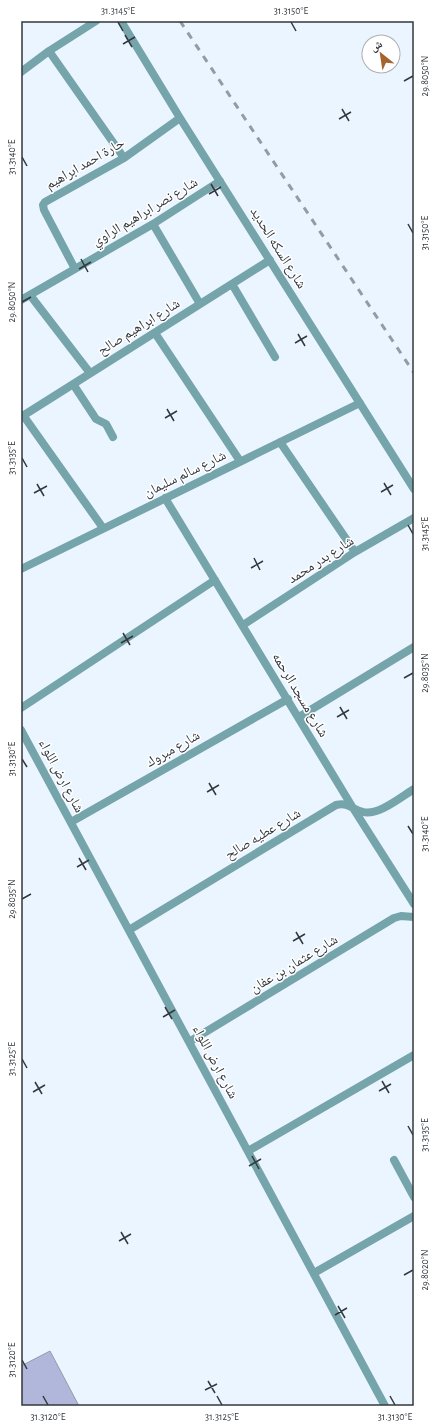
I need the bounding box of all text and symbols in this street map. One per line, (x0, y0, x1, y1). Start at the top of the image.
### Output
text: 31.3145°E (101, 6, 135, 16)
text: 31.3150°E (274, 6, 308, 16)
north arrow (361, 34, 401, 74)
text: ش (368, 38, 385, 55)
text: 29.8050°N (420, 56, 430, 96)
street label: حارة احمد ابراهيم (43, 136, 128, 194)
text: 31.3140°E (7, 139, 17, 175)
street label: شارع نصر ابراهيم الراوي (90, 175, 202, 252)
street label: شارع السكه الحديد (246, 205, 309, 292)
text: 31.3150°E (420, 216, 430, 250)
text: 29.8050°N (7, 282, 17, 322)
street label: شارع ابراهيم صالح (96, 296, 184, 359)
text: 31.3135°E (7, 441, 17, 475)
street label: شارع سالم سليمان (142, 448, 229, 502)
text: 31.3145°E (420, 517, 430, 551)
street label: شارع بدر محمد (286, 534, 357, 588)
street label: شارع مسجد الرحمه (268, 650, 331, 741)
text: 29.8035°N (420, 653, 430, 693)
street label: شارع مبروك (144, 728, 203, 772)
street label: شارع ارض اللواء (34, 737, 86, 816)
text: 31.3130°E (7, 742, 17, 776)
street label: شارع عطيه صالح (223, 806, 304, 864)
text: 31.3140°E (420, 816, 430, 852)
text: 29.8035°N (7, 879, 17, 919)
street label: شارع عثمان بن عفان (248, 932, 341, 997)
street label: شارع ارض اللواء (188, 1023, 240, 1102)
text: 31.3125°E (7, 1042, 17, 1076)
text: 31.3135°E (420, 1118, 430, 1152)
text: 29.8020°N (420, 1249, 430, 1291)
text: 31.3120°E (7, 1342, 17, 1378)
text: 31.3120°E (31, 1412, 66, 1422)
text: 31.3125°E (205, 1412, 239, 1422)
text: 31.3130°E (378, 1412, 412, 1422)

